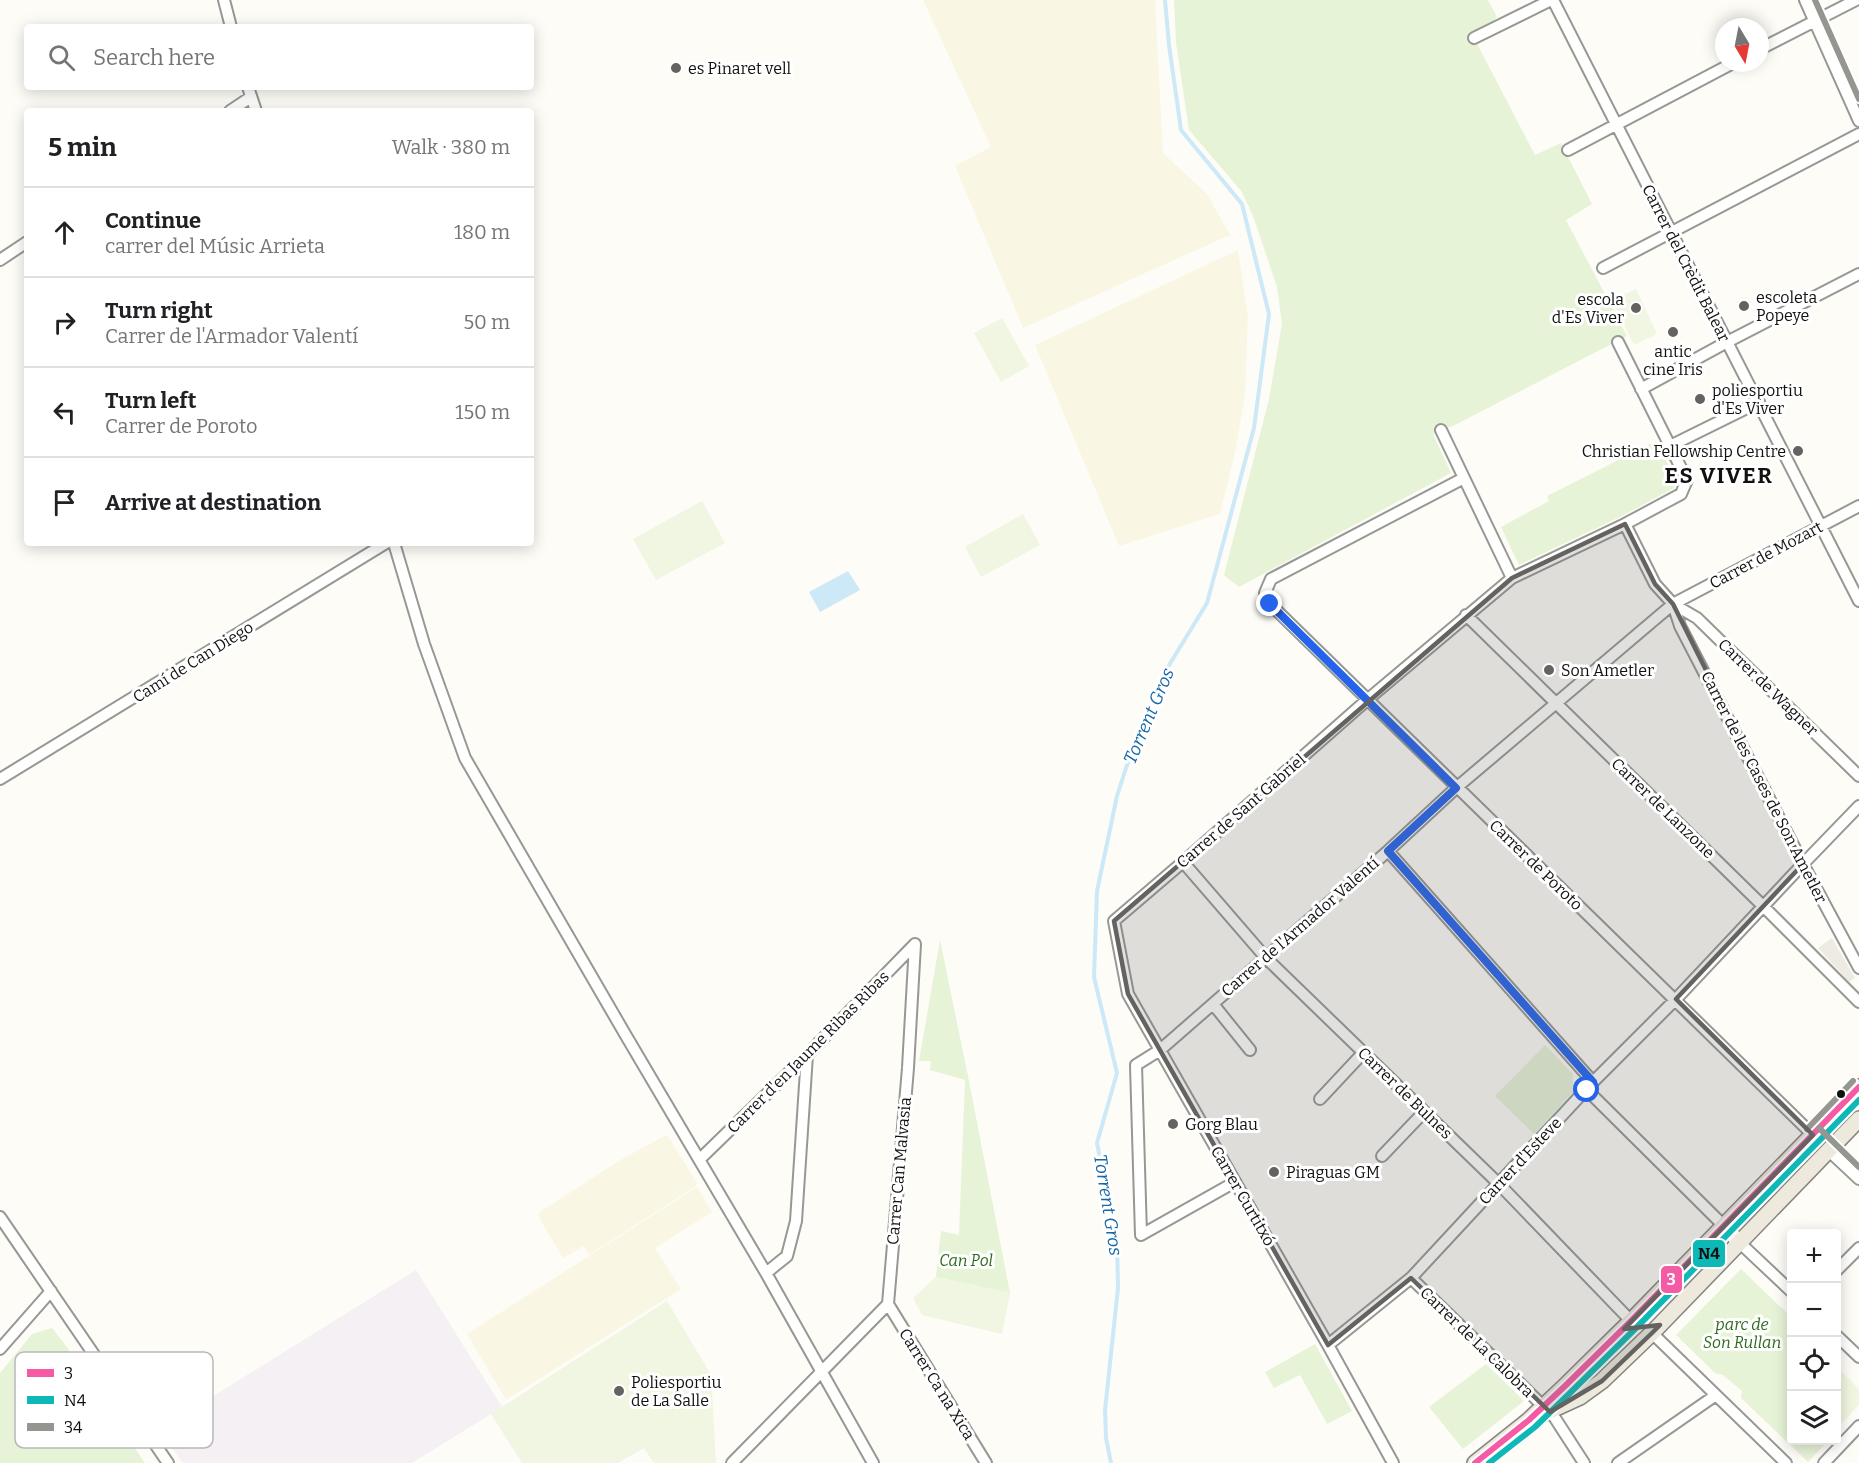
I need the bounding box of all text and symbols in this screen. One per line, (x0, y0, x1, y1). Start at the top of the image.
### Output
north arrow (1715, 18, 1769, 72)
search box (24, 24, 534, 90)
icon: search (45, 41, 78, 74)
text: Search here (93, 44, 215, 71)
place label: es Pinaret vell (688, 59, 792, 78)
marker: es Pinaret vell (669, 61, 683, 75)
text: 5 min (48, 132, 117, 163)
text: Walk · 380 m (392, 135, 510, 159)
street label: Carrer del Crèdit Balear (1638, 181, 1734, 345)
text: Continue (105, 207, 201, 234)
icon: ahead (48, 216, 81, 249)
text: 180 m (454, 220, 510, 244)
text: carrer del Músic Arrieta (105, 234, 325, 258)
place label: escoleta Popeye (1756, 288, 1818, 325)
place label: escola d'Es Viver (1552, 290, 1624, 327)
text: Turn right (105, 297, 213, 324)
marker: escoleta Popeye (1737, 299, 1751, 313)
marker: escola d'Es Viver (1629, 301, 1643, 315)
icon: right (48, 306, 81, 339)
text: 50 m (463, 310, 510, 334)
text: Carrer de l'Armador Valentí (105, 324, 358, 348)
marker: antic cine Iris (1666, 325, 1680, 339)
place label: antic cine Iris (1643, 342, 1703, 379)
place label: poliesportiu d'Es Viver (1712, 381, 1803, 418)
text: Turn left (105, 387, 197, 414)
marker: poliesportiu d'Es Viver (1693, 392, 1707, 406)
icon: left (48, 396, 81, 429)
text: 150 m (455, 400, 510, 424)
text: Carrer de Poroto (105, 414, 257, 438)
place label: Christian Fellowship Centre (1582, 442, 1786, 461)
marker: Christian Fellowship Centre (1791, 444, 1805, 458)
district label: ES VIVER (1665, 462, 1773, 489)
icon: arrive (48, 486, 81, 519)
text: Arrive at destination (105, 489, 321, 516)
street label: Carrer de Mozart (1706, 517, 1826, 593)
route end (1256, 590, 1282, 616)
street label: Camí de Can Diego (129, 617, 257, 707)
street label: Carrer de Wagner (1714, 635, 1822, 739)
place label: Son Ametler (1561, 661, 1654, 680)
marker: Son Ametler (1542, 663, 1556, 677)
water label: Torrent Gros (1119, 664, 1179, 767)
street label: Carrer de les Cases de Son Ametler (1697, 668, 1831, 906)
street label: Carrer de Sant Gabriel (1173, 750, 1310, 872)
street label: Carrer de Lanzone (1607, 754, 1719, 862)
street label: Carrer de Poroto (1486, 816, 1586, 914)
street label: Carrer de l'Armador Valentí (1217, 853, 1383, 1001)
street label: Carrer d'en Jaume Ribas Ribas (723, 967, 893, 1137)
street label: Carrer de Bulnes (1354, 1043, 1456, 1143)
route start (1573, 1076, 1599, 1102)
unlabelled marker (1835, 1088, 1847, 1100)
street label: Carrer Can Malvasia (883, 1096, 915, 1246)
street label: Carrer d'Esteve (1475, 1113, 1565, 1209)
place label: Gorg Blau (1185, 1115, 1258, 1134)
marker: Gorg Blau (1166, 1117, 1180, 1131)
street label: Carrer Curtitxó (1207, 1143, 1279, 1249)
water label: Torrent Gros (1089, 1153, 1127, 1258)
place label: Piraguas GM (1286, 1163, 1380, 1182)
marker: Piraguas GM (1267, 1165, 1281, 1179)
map controls (1787, 1229, 1841, 1445)
button: + (1787, 1229, 1841, 1283)
line badge: N4 (1692, 1239, 1726, 1268)
text: N4 (1698, 1244, 1720, 1263)
park label: Can Pol (939, 1251, 993, 1270)
line badge: 3 (1660, 1265, 1683, 1294)
text: 3 (1666, 1270, 1676, 1289)
street label: Carrer de La Calobra (1416, 1283, 1538, 1401)
button: − (1787, 1283, 1841, 1337)
park label: parc de Son Rullan (1703, 1315, 1781, 1352)
street label: Carrer Ca na Xica (895, 1325, 979, 1443)
button: locate (1787, 1337, 1841, 1391)
legend (15, 1352, 213, 1448)
text: 3 (64, 1364, 73, 1383)
place label: Poliesportiu de La Salle (631, 1373, 722, 1410)
marker: Poliesportiu de La Salle (612, 1384, 626, 1398)
text: N4 (64, 1391, 87, 1410)
button: layers (1787, 1391, 1841, 1445)
text: 34 (64, 1418, 83, 1437)

